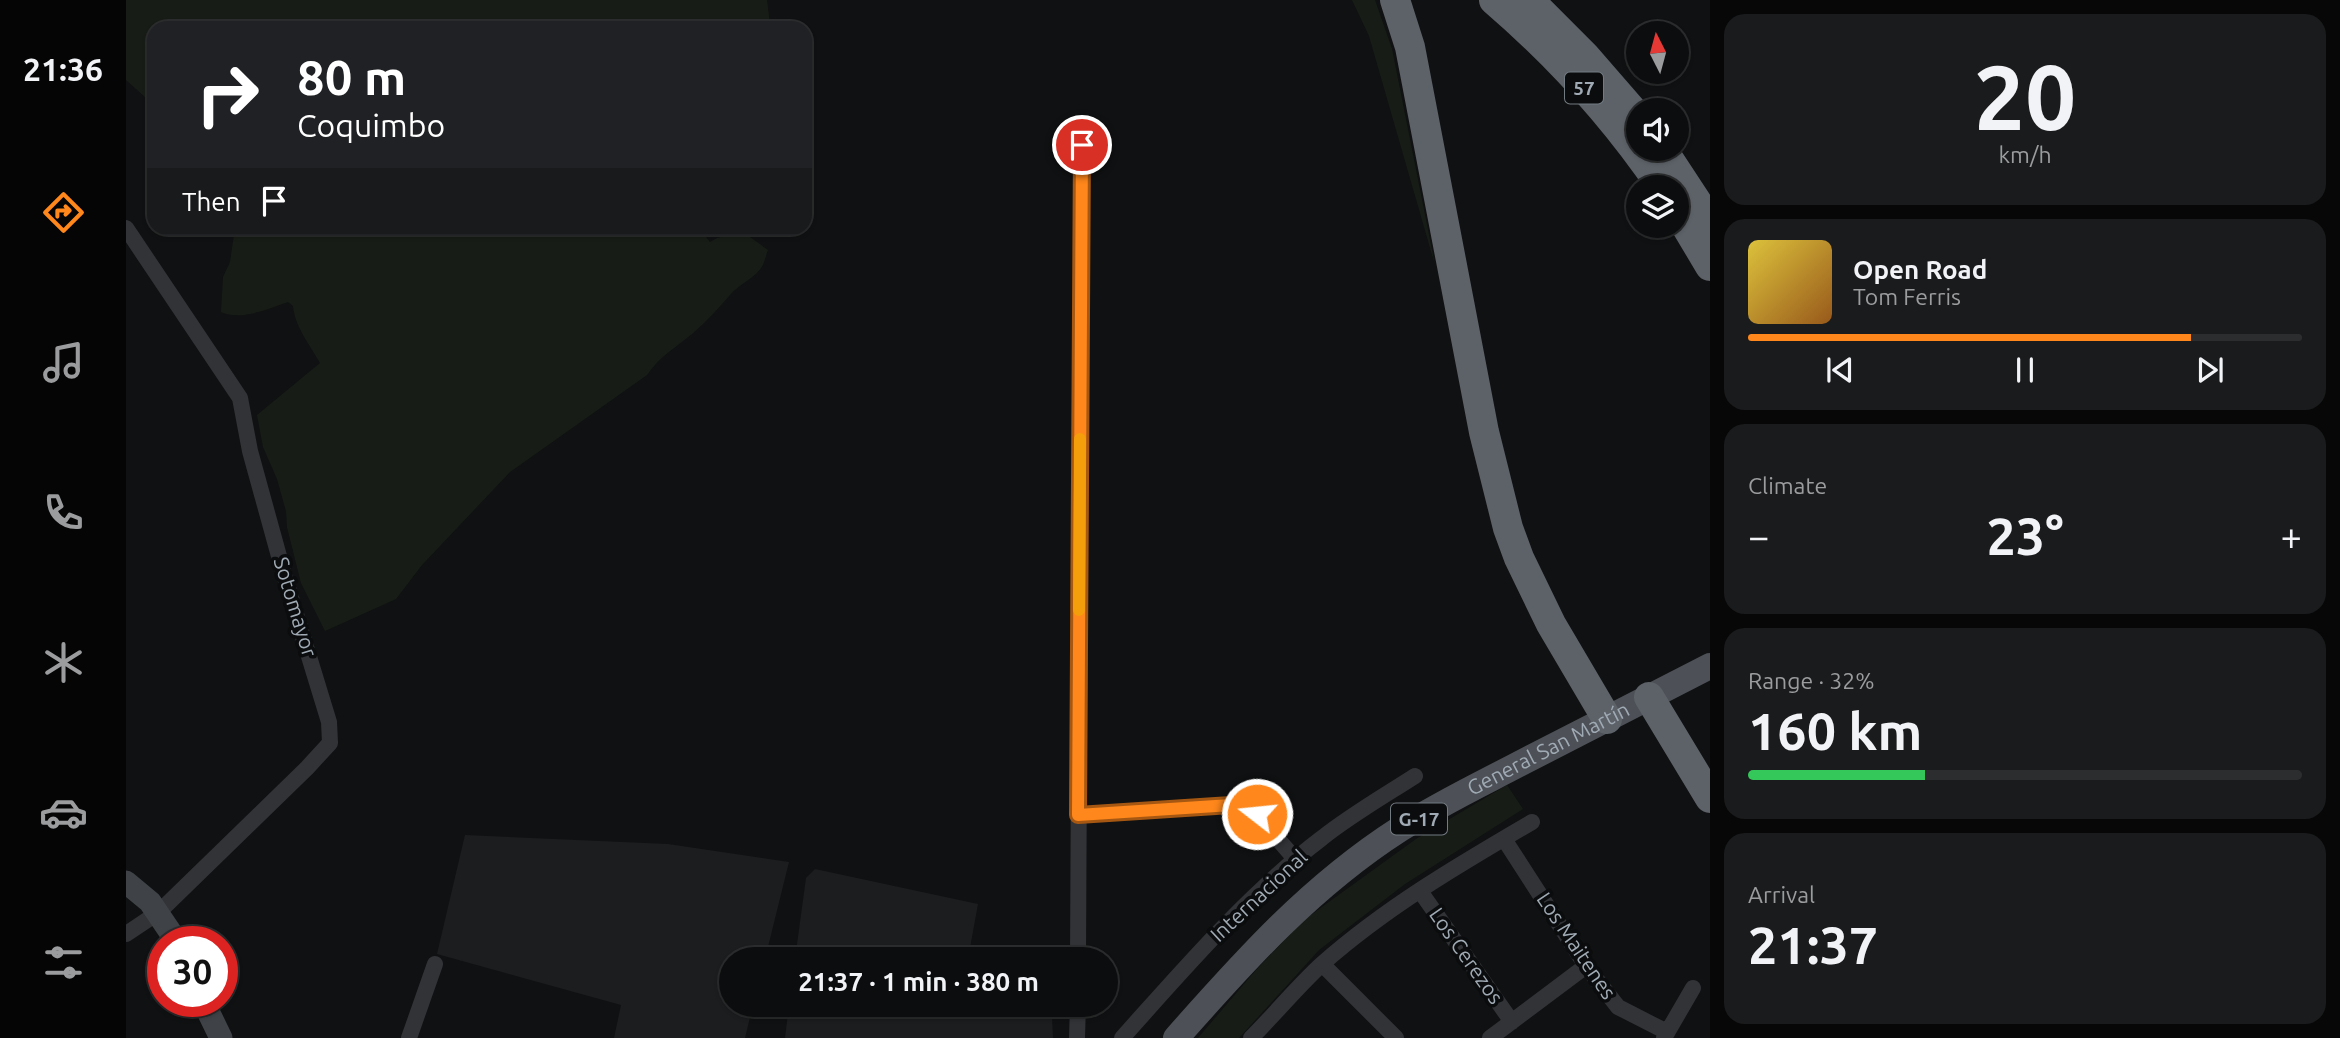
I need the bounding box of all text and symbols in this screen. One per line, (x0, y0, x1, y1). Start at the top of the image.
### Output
north arrow (1626, 21, 1689, 84)
map controls (1626, 21, 1689, 238)
text: 20 (1974, 45, 2076, 147)
icon: right (182, 49, 273, 140)
text: 80 m (297, 49, 406, 104)
text: 21:36 (23, 51, 103, 87)
road number: 57 (1565, 72, 1603, 104)
button: sound (1626, 98, 1689, 161)
text: Coquimbo (297, 107, 445, 143)
pin (1052, 115, 1112, 175)
icon: arrive (1063, 126, 1101, 164)
text: km/h (1998, 142, 2052, 167)
button: layers (1626, 175, 1689, 238)
icon: arrive (255, 182, 293, 220)
text: Then (182, 187, 241, 216)
icon: directions (39, 188, 88, 237)
text: Open Road (1853, 255, 1987, 284)
text: Tom Ferris (1853, 284, 1961, 309)
icon: music (39, 338, 88, 387)
icon: previous (1821, 351, 1859, 389)
icon: pause (2006, 351, 2044, 389)
icon: next (2191, 351, 2229, 389)
text: Climate (1748, 473, 1827, 498)
icon: phone (39, 488, 88, 537)
text: 23° (1986, 507, 2064, 565)
text: − (1748, 515, 1769, 557)
text: + (2281, 515, 2302, 557)
street label: Sotomayor (269, 554, 323, 660)
icon: climate (39, 638, 88, 687)
text: Range · 32% (1748, 668, 1875, 693)
street label: General San Martín (1463, 696, 1633, 800)
text: 160 km (1748, 702, 1922, 760)
position arrow (1220, 777, 1294, 851)
icon: car (39, 788, 88, 837)
road number: G-17 (1391, 804, 1447, 834)
street label: Internacional (1205, 844, 1312, 946)
text: Arrival (1748, 882, 1815, 907)
street label: Los Maitenes (1532, 888, 1621, 1003)
street label: Los Cerezos (1425, 903, 1509, 1008)
text: 21:37 (1748, 916, 1878, 974)
speed limit sign: 30 (147, 926, 238, 1017)
icon: filters (39, 938, 88, 987)
text: 21:37 · 1 min · 380 m (798, 967, 1039, 996)

